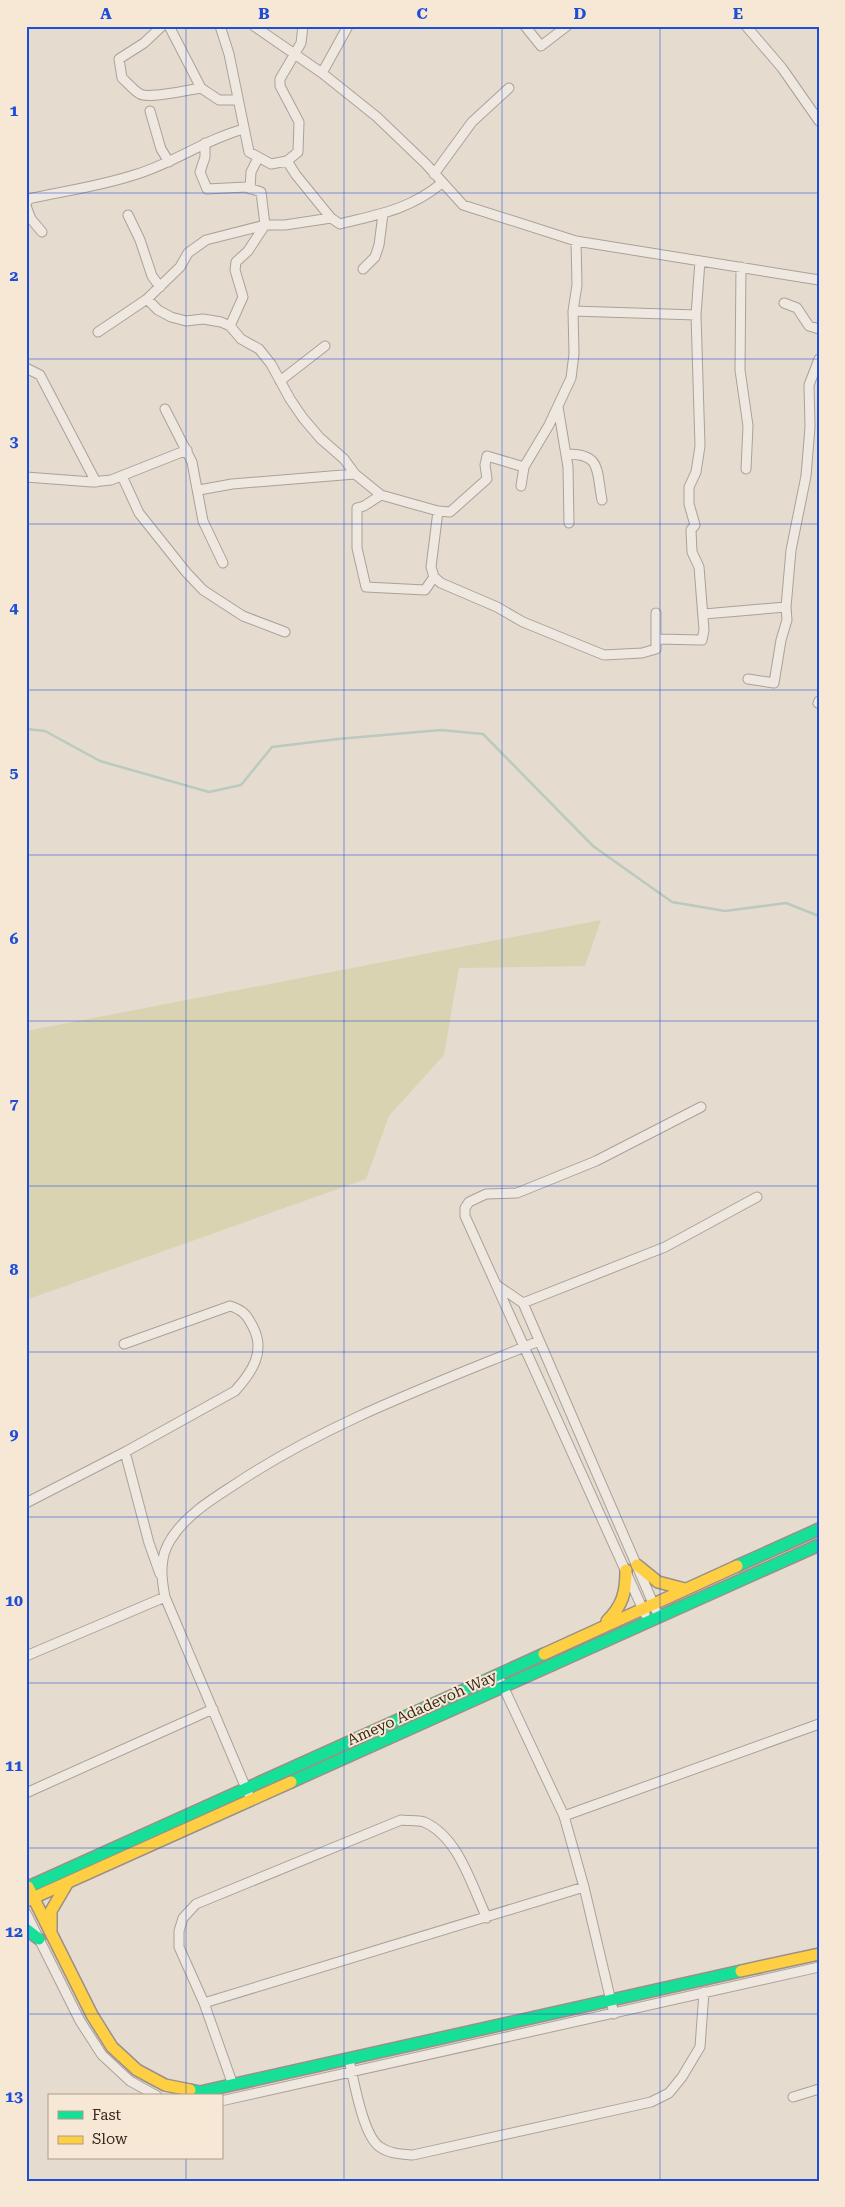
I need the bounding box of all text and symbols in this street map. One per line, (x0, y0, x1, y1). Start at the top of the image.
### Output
text: A (100, 4, 112, 23)
text: B (258, 4, 270, 23)
text: C (416, 4, 428, 23)
text: D (574, 4, 587, 23)
text: E (733, 4, 743, 23)
text: 1 (10, 101, 19, 120)
text: 2 (10, 266, 19, 285)
text: 3 (10, 432, 19, 451)
text: 4 (10, 598, 19, 617)
text: 5 (10, 763, 19, 782)
text: 6 (10, 929, 19, 948)
text: 7 (10, 1094, 19, 1113)
text: 8 (10, 1260, 19, 1279)
text: 9 (10, 1425, 19, 1444)
text: 10 (5, 1591, 23, 1610)
street label: Ameyo Adadevoh Way (344, 1667, 500, 1749)
text: 11 (5, 1756, 23, 1775)
text: 12 (5, 1922, 23, 1941)
text: 13 (5, 2087, 23, 2106)
legend (48, 2094, 222, 2160)
text: Fast (92, 2106, 122, 2124)
text: Slow (92, 2130, 128, 2148)

